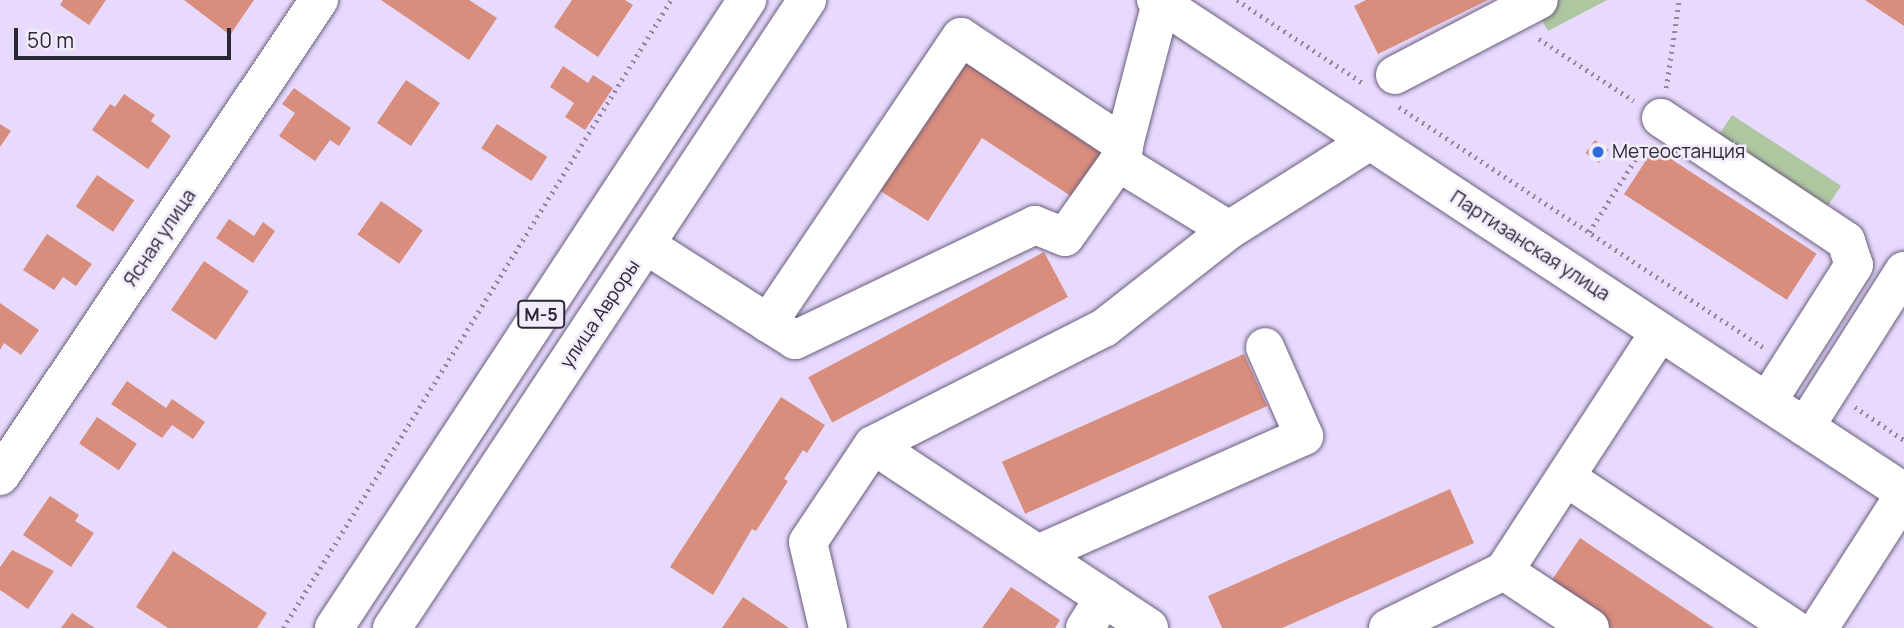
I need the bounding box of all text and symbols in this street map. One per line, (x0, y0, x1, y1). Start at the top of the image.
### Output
scale bar (18, 14, 234, 58)
text: 50 m (27, 26, 74, 54)
place label: Метеостанция (1612, 141, 1745, 163)
marker: Метеостанция (1590, 144, 1606, 160)
street label: Ясная улица (119, 185, 201, 291)
street label: Партизанская улица (1446, 186, 1614, 306)
street label: улица Авроры (555, 255, 645, 373)
road number: М-5 (516, 300, 566, 328)

